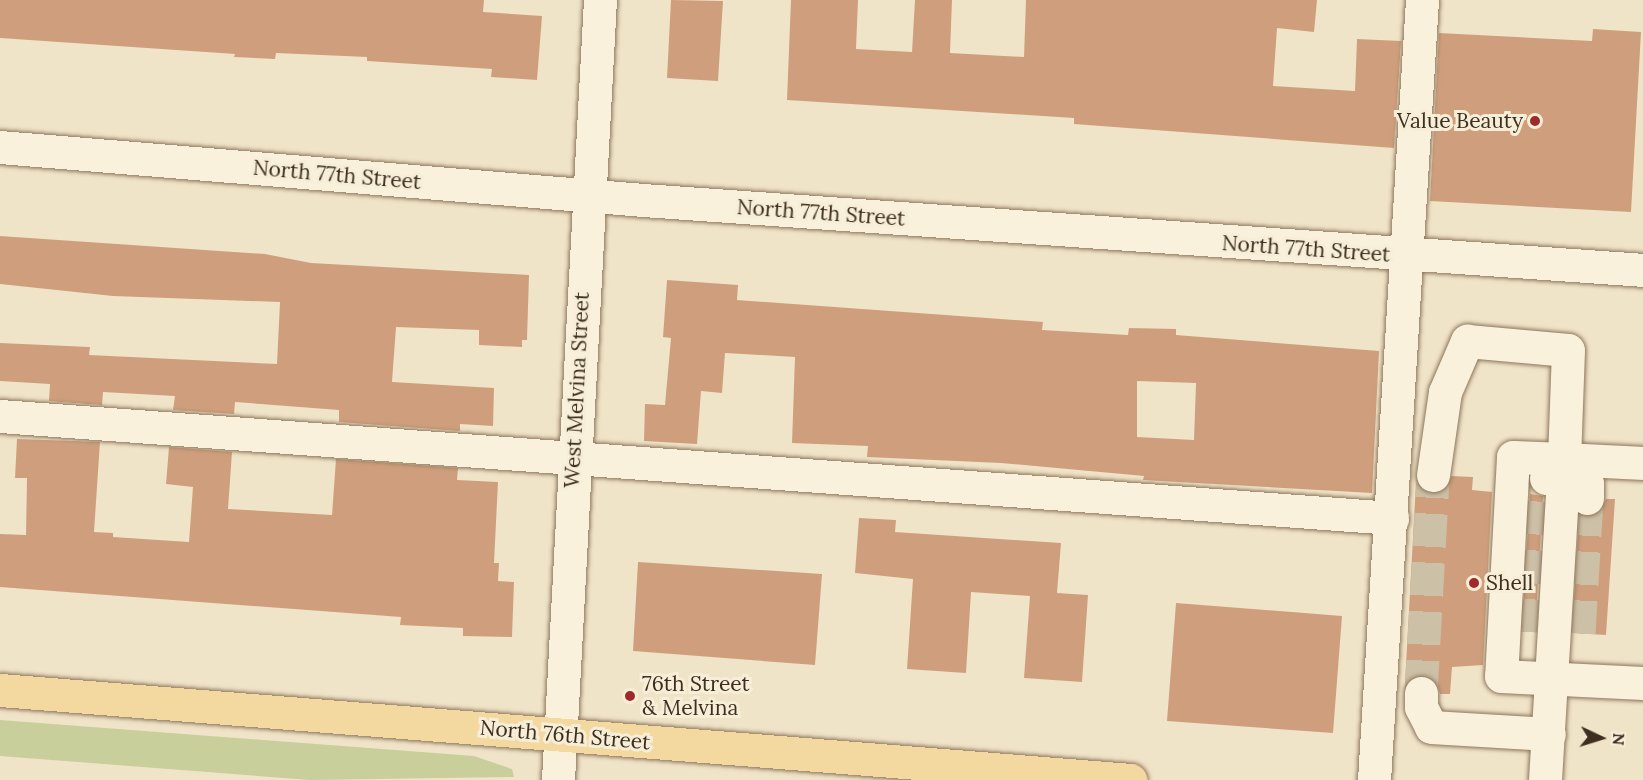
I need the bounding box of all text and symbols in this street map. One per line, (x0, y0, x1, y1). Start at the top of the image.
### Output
place label: Value Beauty (1397, 108, 1523, 134)
marker: Value Beauty (1528, 114, 1542, 128)
street label: North 77th Street (252, 155, 422, 195)
street label: North 77th Street (736, 195, 906, 231)
street label: North 77th Street (1221, 231, 1391, 267)
street label: West Melvina Street (559, 291, 595, 489)
place label: Shell (1486, 570, 1533, 596)
marker: Shell (1467, 576, 1481, 590)
place label: 76th Street & Melvina (642, 671, 750, 721)
marker: 76th Street & Melvina (623, 689, 637, 703)
north arrow (1571, 708, 1631, 768)
street label: North 76th Street (479, 715, 651, 755)
text: N (1609, 732, 1629, 746)

